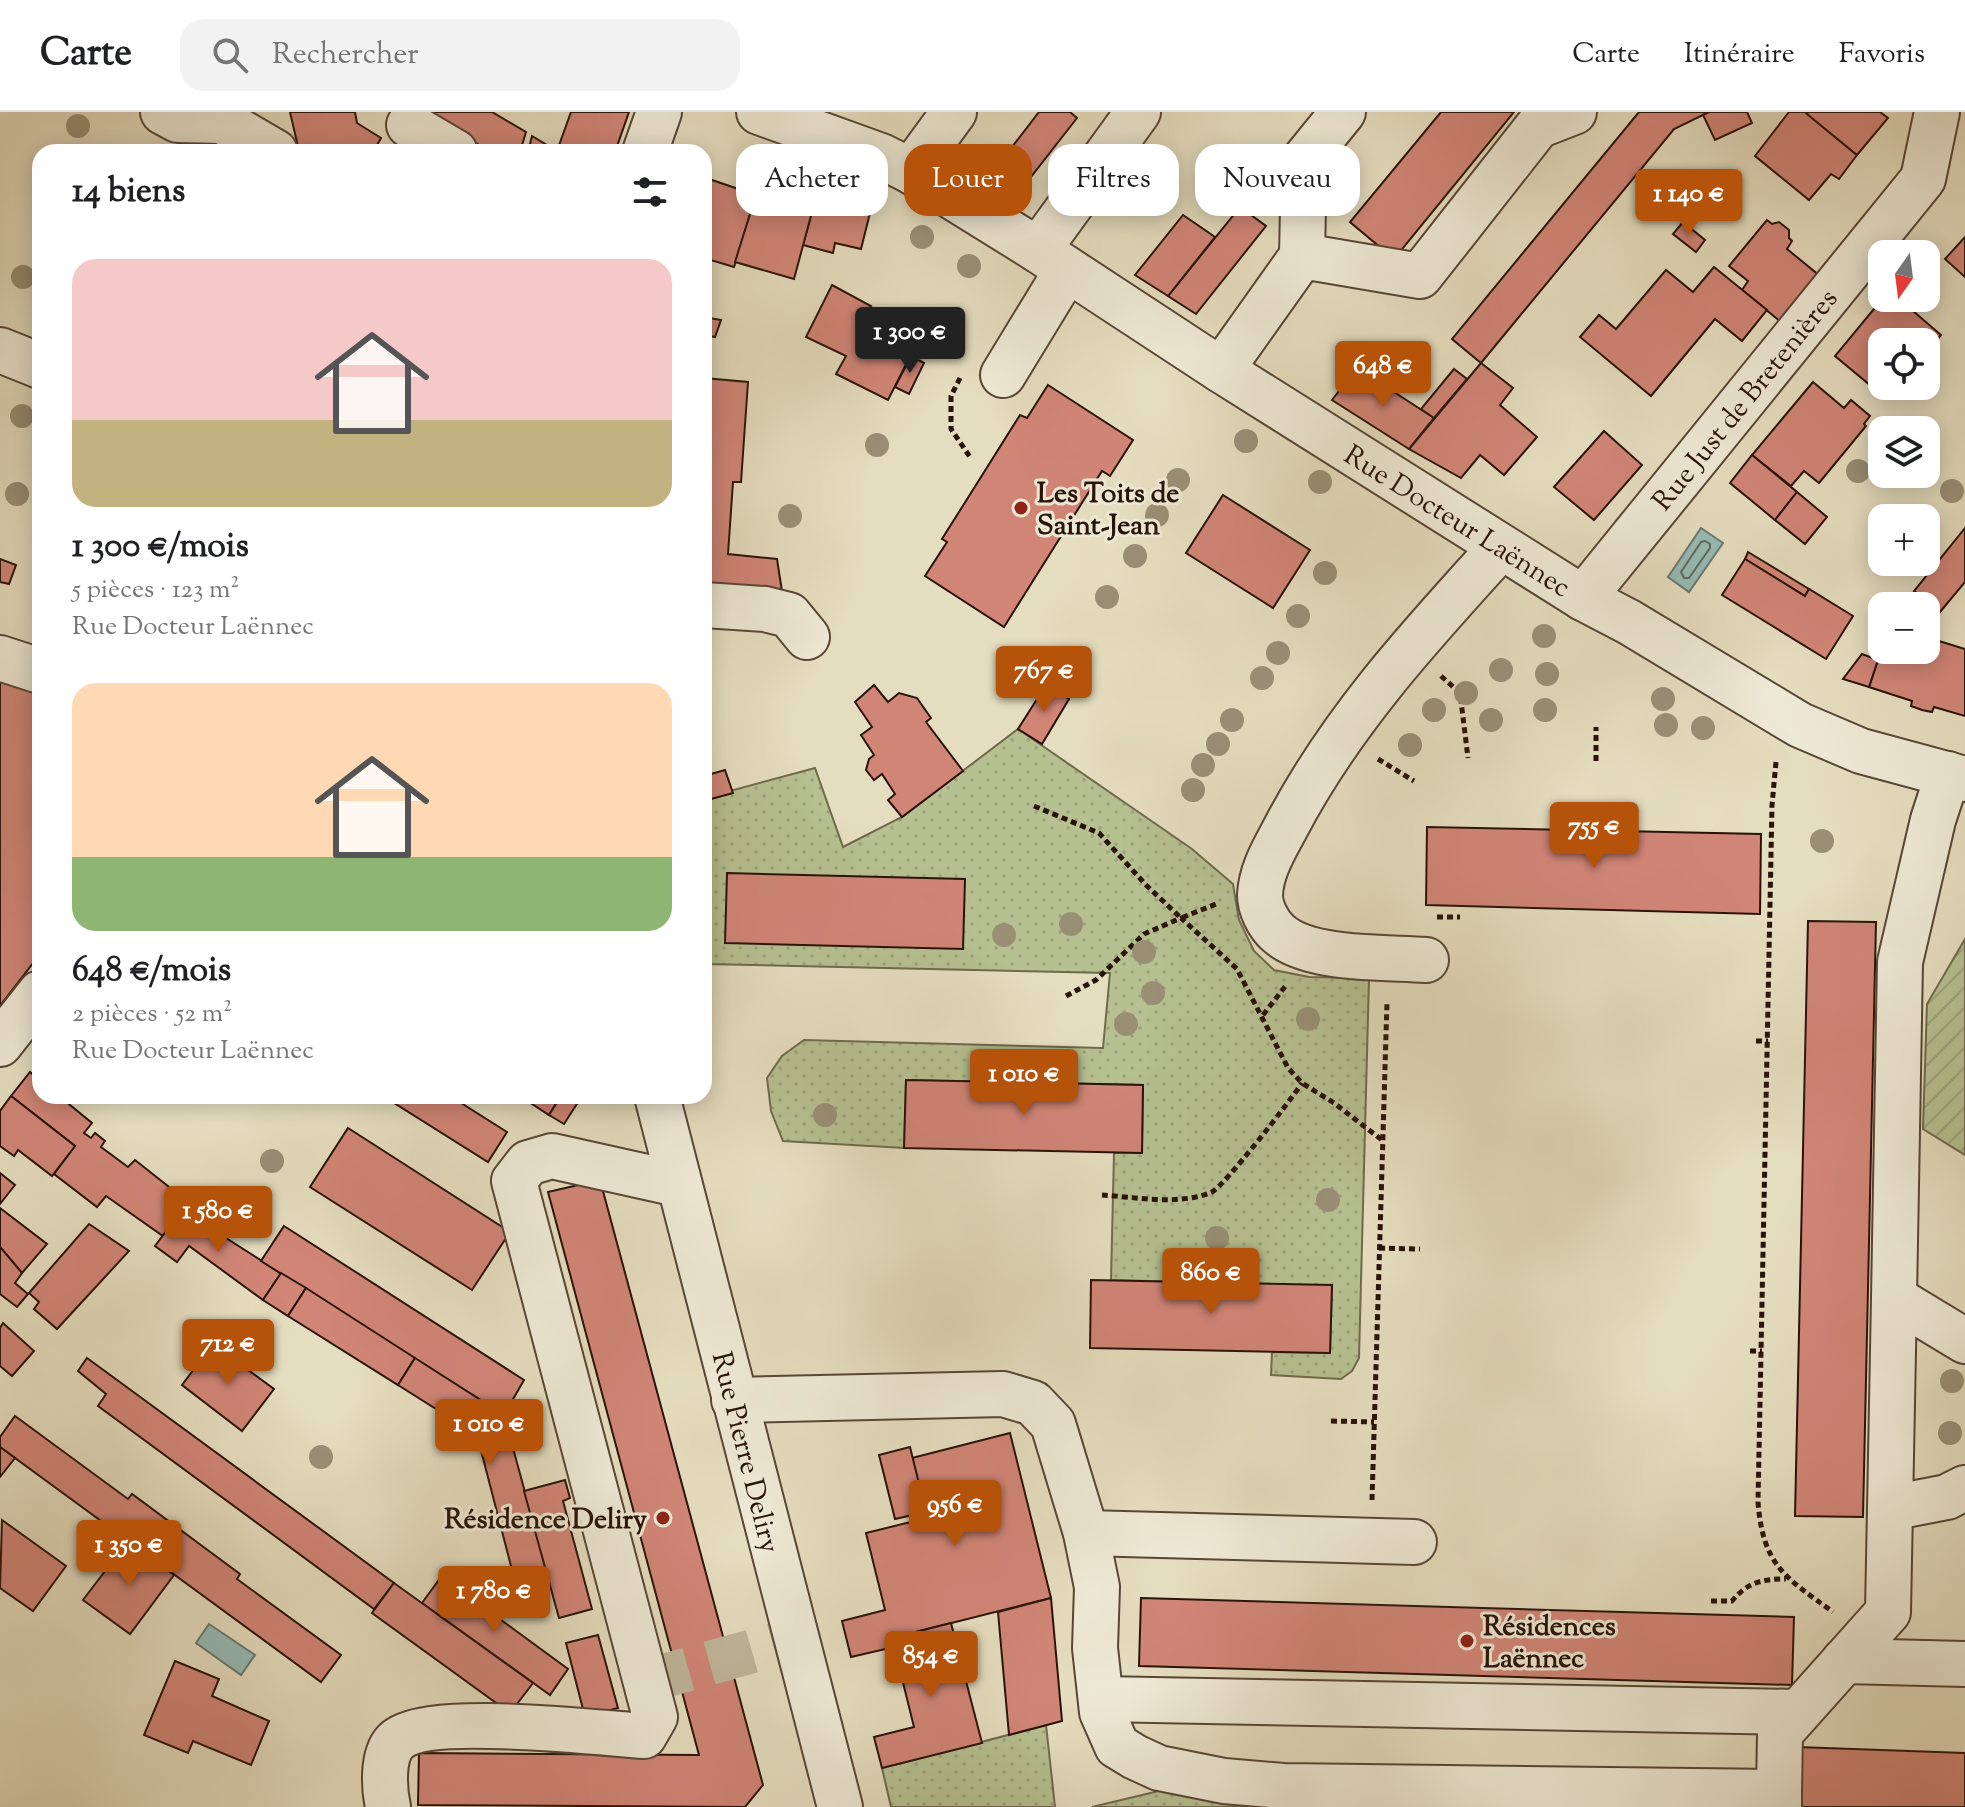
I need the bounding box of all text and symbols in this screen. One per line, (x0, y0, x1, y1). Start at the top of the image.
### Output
search box (180, 19, 740, 91)
text: Carte (40, 28, 132, 82)
icon: search (208, 33, 252, 77)
text: Rechercher (272, 34, 419, 77)
text: Carte (1572, 35, 1640, 75)
text: Itinéraire (1684, 35, 1795, 75)
text: Favoris (1839, 35, 1925, 75)
chip: Acheter (736, 144, 888, 216)
chip: Louer (904, 144, 1032, 216)
chip: Filtres (1048, 144, 1179, 216)
chip: Nouveau (1195, 144, 1360, 216)
text: 14 biens (72, 168, 185, 217)
pin: 1 140 € (1615, 169, 1763, 237)
icon: filters (628, 170, 672, 214)
text: 1 140 € (1653, 176, 1725, 213)
north arrow (1868, 240, 1940, 312)
map controls (1868, 240, 1940, 664)
street label: Rue Just de Bretenières (1644, 281, 1849, 520)
pin: 1 300 € (836, 307, 984, 375)
icon: home (300, 311, 444, 455)
text: 1 300 € (873, 314, 947, 351)
button: locate (1868, 328, 1940, 400)
pin: 648 € (1327, 341, 1439, 409)
text: 648 € (1353, 348, 1413, 385)
button: layers (1868, 416, 1940, 488)
street label: Rue Docteur Laënnec (1335, 437, 1578, 609)
place label: Les Toits de Saint-Jean (1037, 475, 1179, 547)
marker: Les Toits de Saint-Jean (1012, 499, 1030, 517)
button: + (1868, 504, 1940, 576)
text: 1 300 €/mois (72, 523, 249, 572)
text: 5 pièces · 123 m² (72, 572, 239, 609)
button: − (1868, 592, 1940, 664)
text: Rue Docteur Laënnec (72, 609, 314, 646)
pin: 767 € (988, 646, 1100, 714)
text: 767 € (1014, 653, 1074, 690)
icon: home (300, 735, 444, 879)
pin: 755 € (1538, 802, 1650, 870)
text: 755 € (1568, 809, 1620, 846)
text: 648 €/mois (72, 947, 231, 996)
text: 2 pièces · 52 m² (72, 996, 232, 1033)
text: Rue Docteur Laënnec (72, 1033, 314, 1070)
pin: 1 010 € (950, 1049, 1098, 1117)
text: 1 010 € (988, 1056, 1060, 1093)
pin: 1 580 € (144, 1186, 292, 1254)
text: 1 580 € (182, 1193, 254, 1230)
pin: 860 € (1155, 1248, 1267, 1316)
text: 860 € (1180, 1255, 1242, 1292)
pin: 712 € (172, 1319, 284, 1387)
text: 712 € (200, 1326, 256, 1363)
street label: Rue Pierre Deliry (700, 1348, 788, 1557)
pin: 1 010 € (415, 1399, 563, 1467)
text: 1 010 € (453, 1406, 525, 1443)
pin: 956 € (899, 1480, 1011, 1548)
text: 956 € (927, 1487, 983, 1524)
place label: Résidence Deliry (444, 1501, 647, 1541)
marker: Résidence Deliry (654, 1509, 672, 1527)
pin: 1 350 € (55, 1520, 203, 1588)
text: 1 350 € (94, 1527, 164, 1564)
pin: 1 780 € (420, 1566, 568, 1634)
text: 1 780 € (456, 1573, 532, 1610)
place label: Résidences Laënnec (1483, 1608, 1616, 1680)
pin: 854 € (875, 1631, 987, 1699)
marker: Résidences Laënnec (1458, 1632, 1476, 1650)
text: 854 € (903, 1638, 959, 1675)

